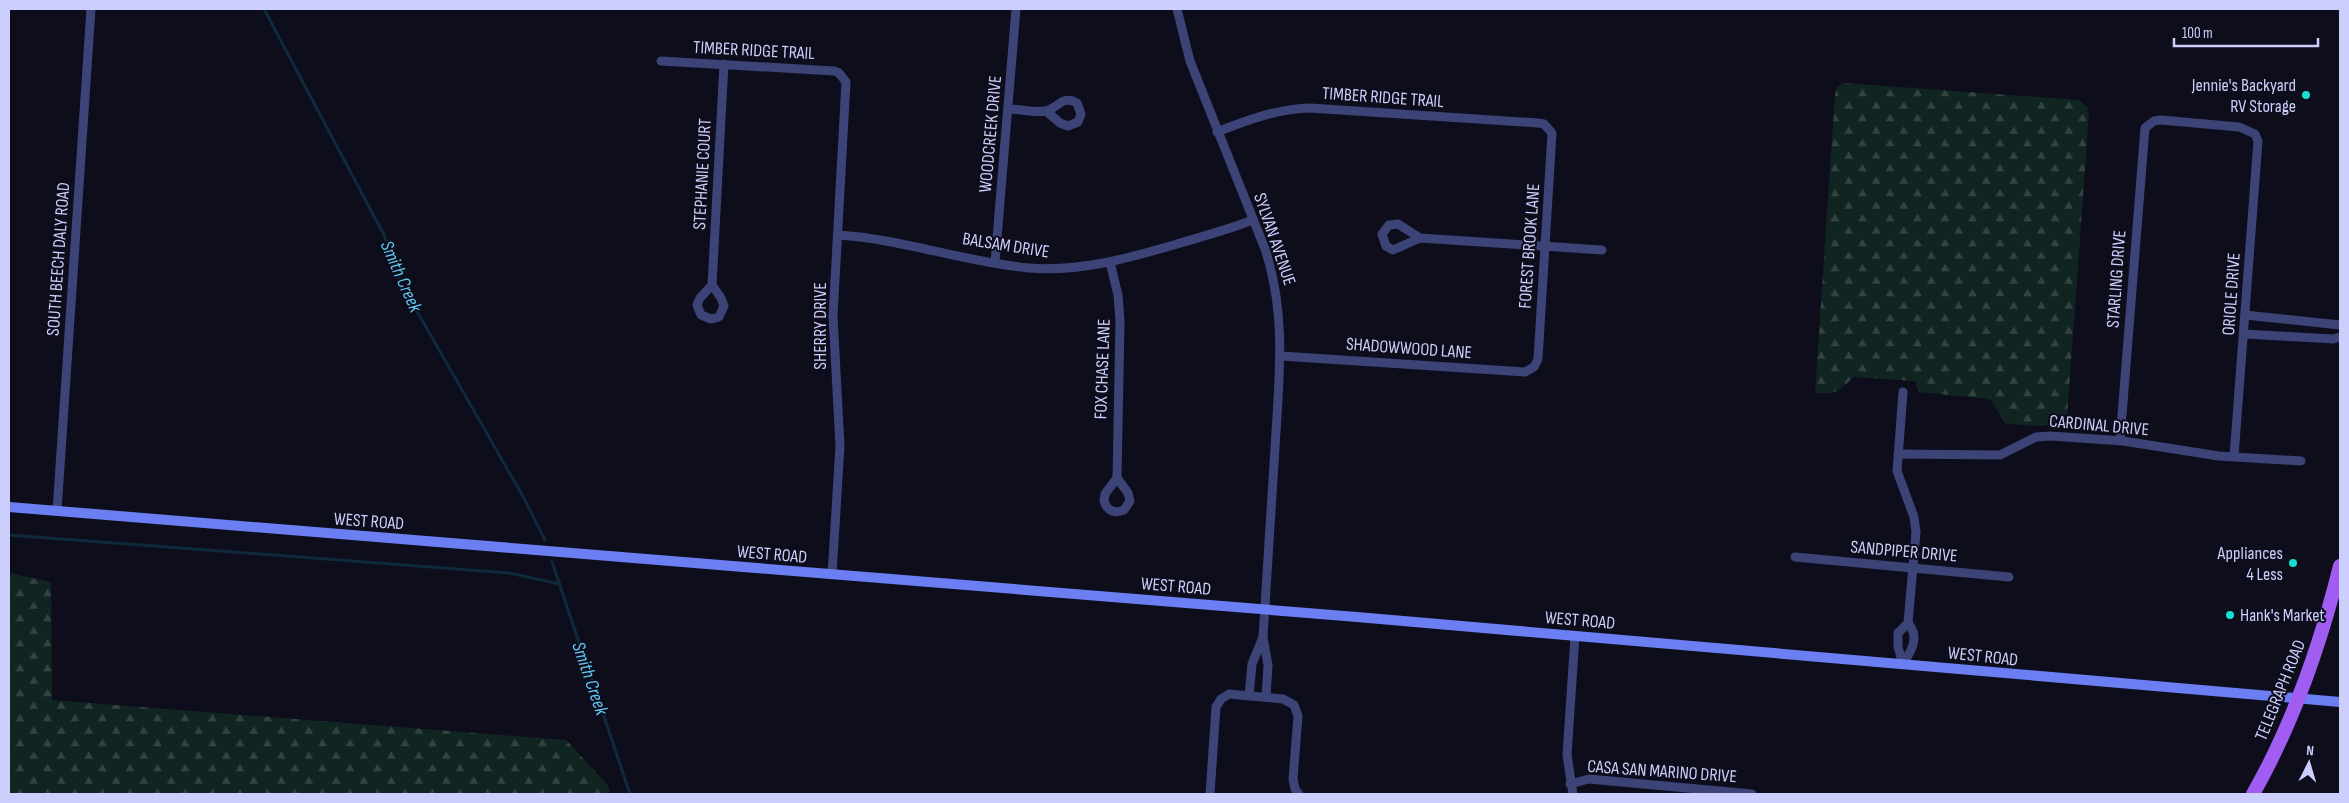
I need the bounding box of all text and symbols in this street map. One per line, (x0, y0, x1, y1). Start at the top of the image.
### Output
scale bar (2174, 15, 2318, 47)
text: 100 m (2182, 24, 2213, 43)
street label: TIMBER RIDGE TRAIL (693, 37, 816, 64)
street label: WOODCREEK DRIVE (975, 75, 1006, 193)
place label: Jennie's Backyard RV Storage (2191, 75, 2296, 117)
street label: TIMBER RIDGE TRAIL (1321, 83, 1445, 112)
marker: Jennie's Backyard RV Storage (2300, 89, 2312, 101)
street label: STEPHANIE COURT (689, 118, 716, 230)
street label: SOUTH BEECH DALY ROAD (43, 182, 74, 337)
street label: FOREST BROOK LANE (1515, 183, 1544, 309)
street label: SYLVAN AVENUE (1249, 190, 1300, 288)
street label: BALSAM DRIVE (961, 228, 1051, 263)
street label: STARLING DRIVE (2103, 229, 2130, 329)
water label: Smith Creek (375, 237, 427, 317)
street label: ORIOLE DRIVE (2218, 252, 2245, 336)
street label: SHERRY DRIVE (810, 282, 831, 370)
street label: FOX CHASE LANE (1090, 318, 1115, 420)
street label: SHADOWWOOD LANE (1345, 334, 1473, 363)
street label: CARDINAL DRIVE (2048, 411, 2150, 440)
street label: WEST ROAD (333, 509, 405, 534)
street label: SANDPIPER DRIVE (1850, 536, 1958, 567)
street label: WEST ROAD (736, 541, 808, 568)
place label: Appliances 4 Less (2217, 543, 2283, 585)
marker: Appliances 4 Less (2287, 557, 2299, 569)
street label: WEST ROAD (1140, 573, 1212, 600)
place label: Hank's Market (2240, 605, 2325, 626)
street label: WEST ROAD (1544, 607, 1616, 634)
marker: Hank's Market (2224, 609, 2236, 621)
street label: TELEGRAPH ROAD (2251, 637, 2310, 744)
water label: Smith Creek (566, 639, 613, 719)
street label: WEST ROAD (1947, 642, 2019, 671)
north arrow (2284, 738, 2334, 788)
text: N (2306, 742, 2315, 759)
street label: CASA SAN MARINO DRIVE (1587, 756, 1737, 787)

